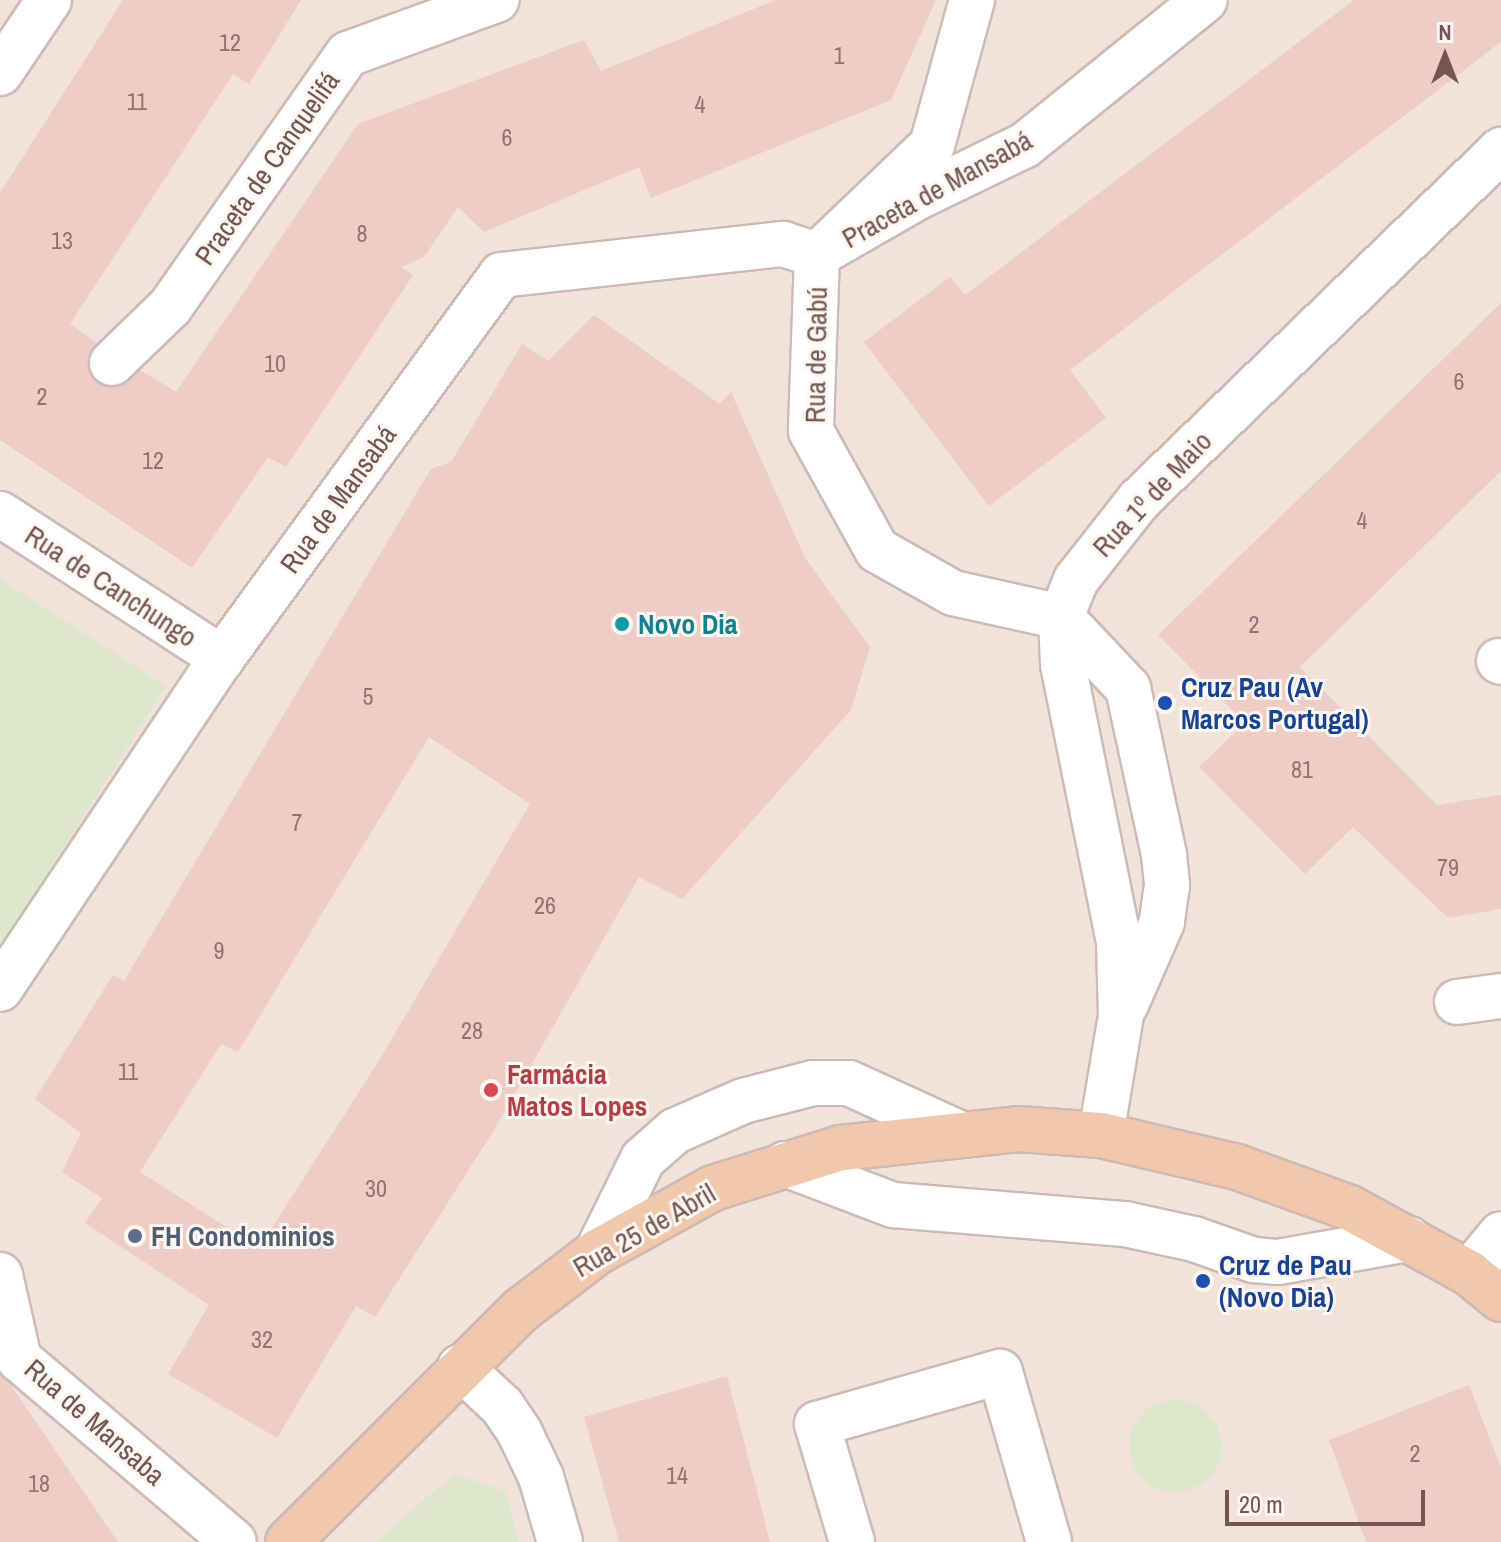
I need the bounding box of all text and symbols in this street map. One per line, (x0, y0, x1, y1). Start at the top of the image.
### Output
north arrow (1405, 16, 1485, 96)
text: N (1438, 17, 1452, 47)
house number: 12 (219, 29, 241, 57)
house number: 1 (834, 42, 844, 70)
street label: Praceta de Canquelifá (188, 65, 346, 271)
house number: 11 (127, 88, 147, 116)
house number: 4 (695, 91, 705, 119)
street label: Praceta de Mansabá (836, 123, 1038, 255)
house number: 6 (502, 124, 512, 152)
house number: 8 (357, 220, 367, 248)
house number: 13 (51, 227, 73, 255)
street label: Rua de Gabú (798, 286, 834, 424)
house number: 10 (264, 350, 286, 378)
house number: 6 (1454, 368, 1464, 396)
house number: 2 (37, 383, 47, 411)
street label: Rua de Mansabá (273, 418, 403, 580)
street label: Rua 1º de Maio (1085, 424, 1219, 564)
house number: 12 (142, 447, 164, 475)
house number: 4 (1357, 507, 1367, 535)
street label: Rua de Canchungo (19, 518, 203, 654)
place label: Novo Dia (638, 607, 738, 641)
house number: 2 (1249, 611, 1259, 639)
marker: Novo Dia (613, 615, 631, 633)
place label: Cruz Pau (Av Marcos Portugal) (1181, 670, 1369, 736)
house number: 5 (363, 683, 373, 711)
marker: Cruz Pau (Av Marcos Portugal) (1156, 694, 1174, 712)
house number: 81 (1291, 756, 1313, 784)
house number: 7 (292, 809, 302, 837)
house number: 79 (1437, 854, 1459, 882)
house number: 26 (534, 892, 556, 920)
house number: 9 (214, 937, 224, 965)
house number: 28 (461, 1017, 483, 1045)
place label: Farmácia Matos Lopes (507, 1057, 647, 1123)
house number: 11 (118, 1058, 138, 1086)
marker: Farmácia Matos Lopes (482, 1081, 500, 1099)
house number: 30 (365, 1175, 387, 1203)
street label: Rua 25 de Abril (567, 1176, 721, 1284)
place label: FH Condominios (151, 1219, 335, 1253)
marker: FH Condominios (126, 1227, 144, 1245)
place label: Cruz de Pau (Novo Dia) (1219, 1248, 1352, 1314)
marker: Cruz de Pau (Novo Dia) (1194, 1272, 1212, 1290)
house number: 32 (251, 1326, 273, 1354)
street label: Rua de Mansaba (18, 1352, 172, 1492)
house number: 2 (1410, 1440, 1420, 1468)
house number: 14 (666, 1462, 688, 1490)
house number: 18 (28, 1470, 50, 1498)
scale bar (1229, 1474, 1429, 1524)
text: 20 m (1239, 1488, 1283, 1520)

